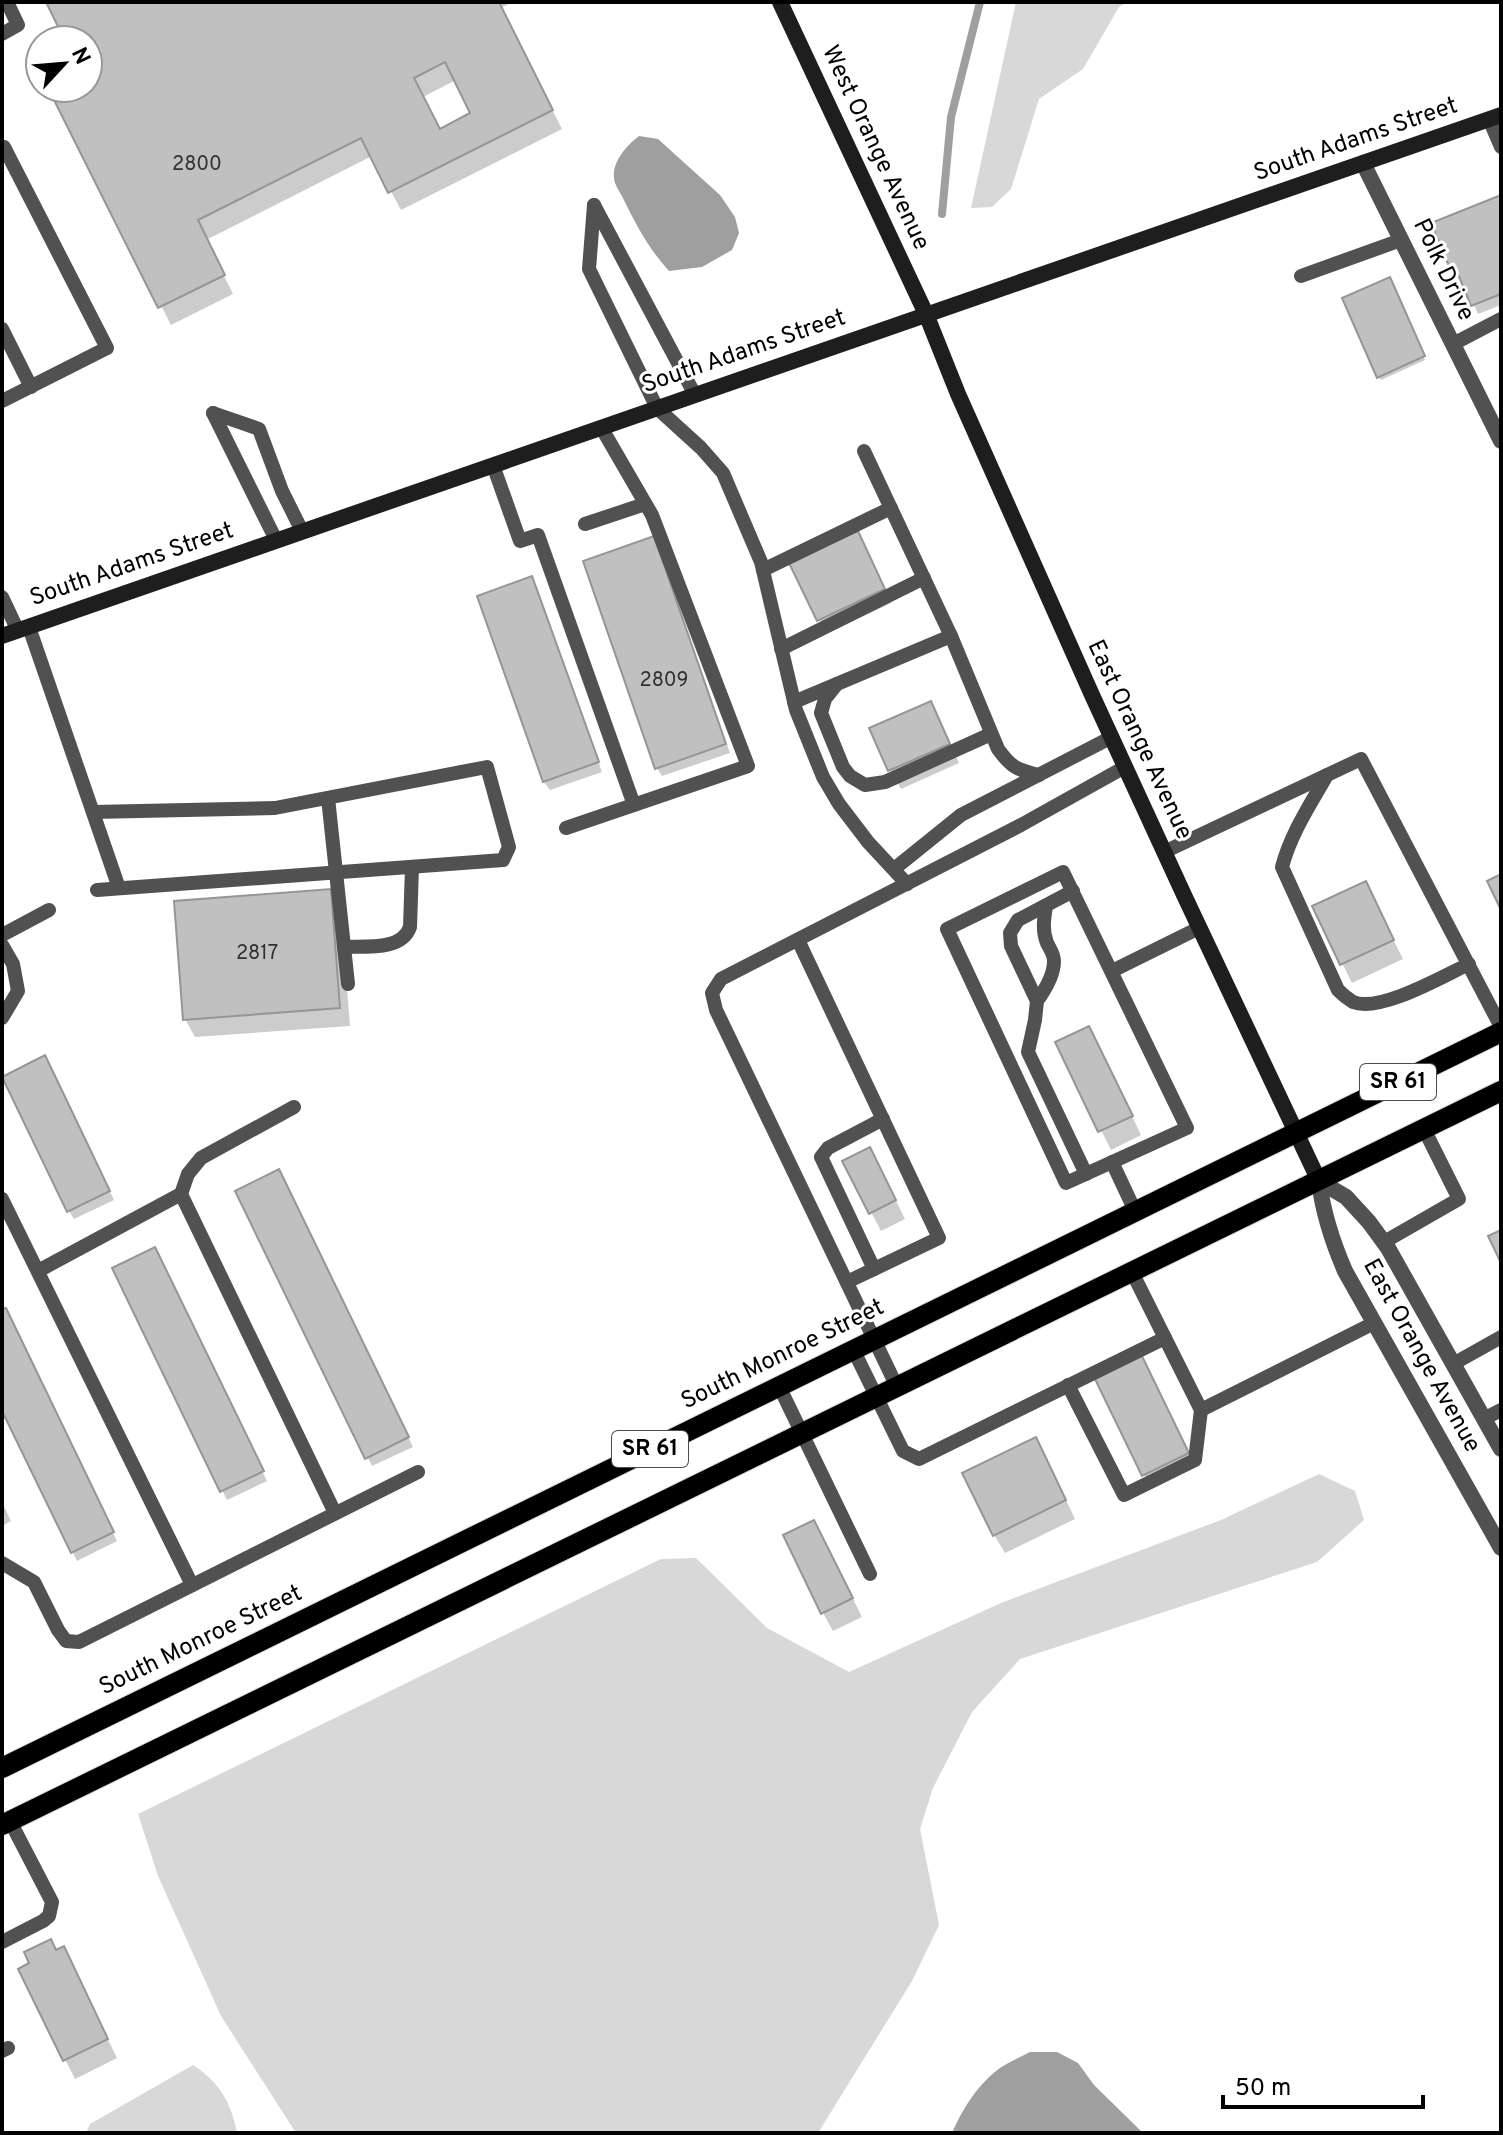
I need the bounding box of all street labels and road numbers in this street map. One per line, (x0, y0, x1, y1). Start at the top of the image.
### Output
street label: West Orange Avenue (814, 41, 936, 255)
street label: South Adams Street (1250, 91, 1462, 189)
street label: Polk Drive (1405, 214, 1481, 326)
street label: South Adams Street (638, 303, 850, 401)
street label: South Adams Street (26, 516, 238, 614)
street label: East Orange Avenue (1080, 635, 1198, 845)
road number: SR 61 (1360, 1064, 1436, 1100)
street label: East Orange Avenue (1355, 1254, 1487, 1458)
street label: South Monroe Street (677, 1293, 889, 1417)
road number: SR 61 (612, 1431, 688, 1467)
street label: South Monroe Street (95, 1579, 307, 1703)

